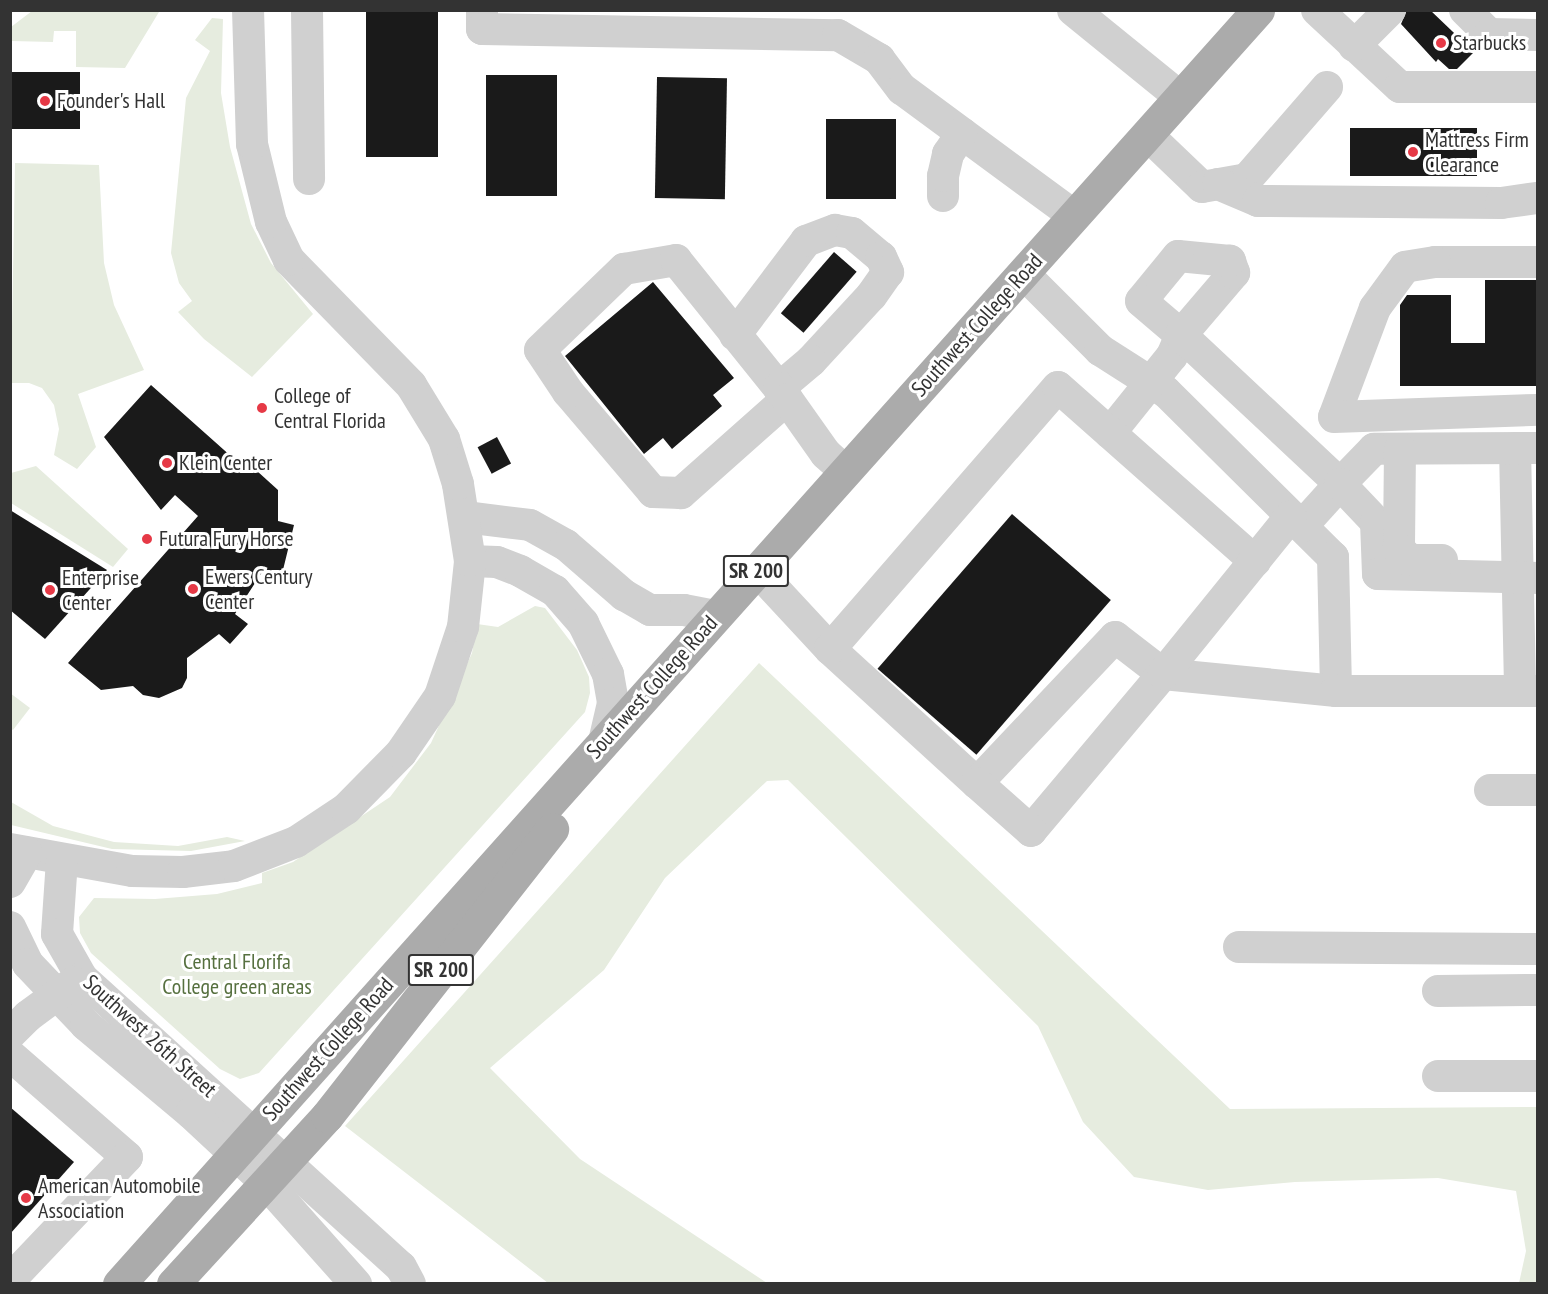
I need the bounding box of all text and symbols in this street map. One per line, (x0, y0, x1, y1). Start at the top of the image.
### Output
place label: Starbucks (1453, 30, 1526, 56)
marker: Starbucks (1434, 36, 1448, 50)
place label: Founder's Hall (57, 88, 165, 114)
marker: Founder's Hall (38, 94, 52, 108)
place label: Mattress Firm Clearance (1425, 126, 1529, 178)
marker: Mattress Firm Clearance (1406, 145, 1420, 159)
street label: Southwest College Road (906, 248, 1048, 402)
place label: College of Central Florida (274, 382, 386, 434)
marker: College of Central Florida (255, 401, 269, 415)
place label: Klein Center (179, 450, 272, 476)
marker: Klein Center (160, 456, 174, 470)
place label: Futura Fury Horse (159, 526, 294, 552)
marker: Futura Fury Horse (140, 532, 154, 546)
road number: SR 200 (722, 553, 790, 589)
place label: Ewers Century Center (205, 563, 313, 614)
place label: Enterprise Center (62, 564, 139, 616)
marker: Ewers Century Center (186, 582, 200, 596)
marker: Enterprise Center (43, 583, 57, 597)
street label: Southwest College Road (581, 610, 723, 764)
park label: Central Florifa College green areas (162, 948, 312, 999)
road number: SR 200 (406, 952, 476, 988)
street label: Southwest 26th Street (78, 969, 222, 1103)
street label: Southwest College Road (257, 972, 399, 1126)
place label: American Automobile Association (38, 1172, 201, 1224)
marker: American Automobile Association (19, 1191, 33, 1205)

